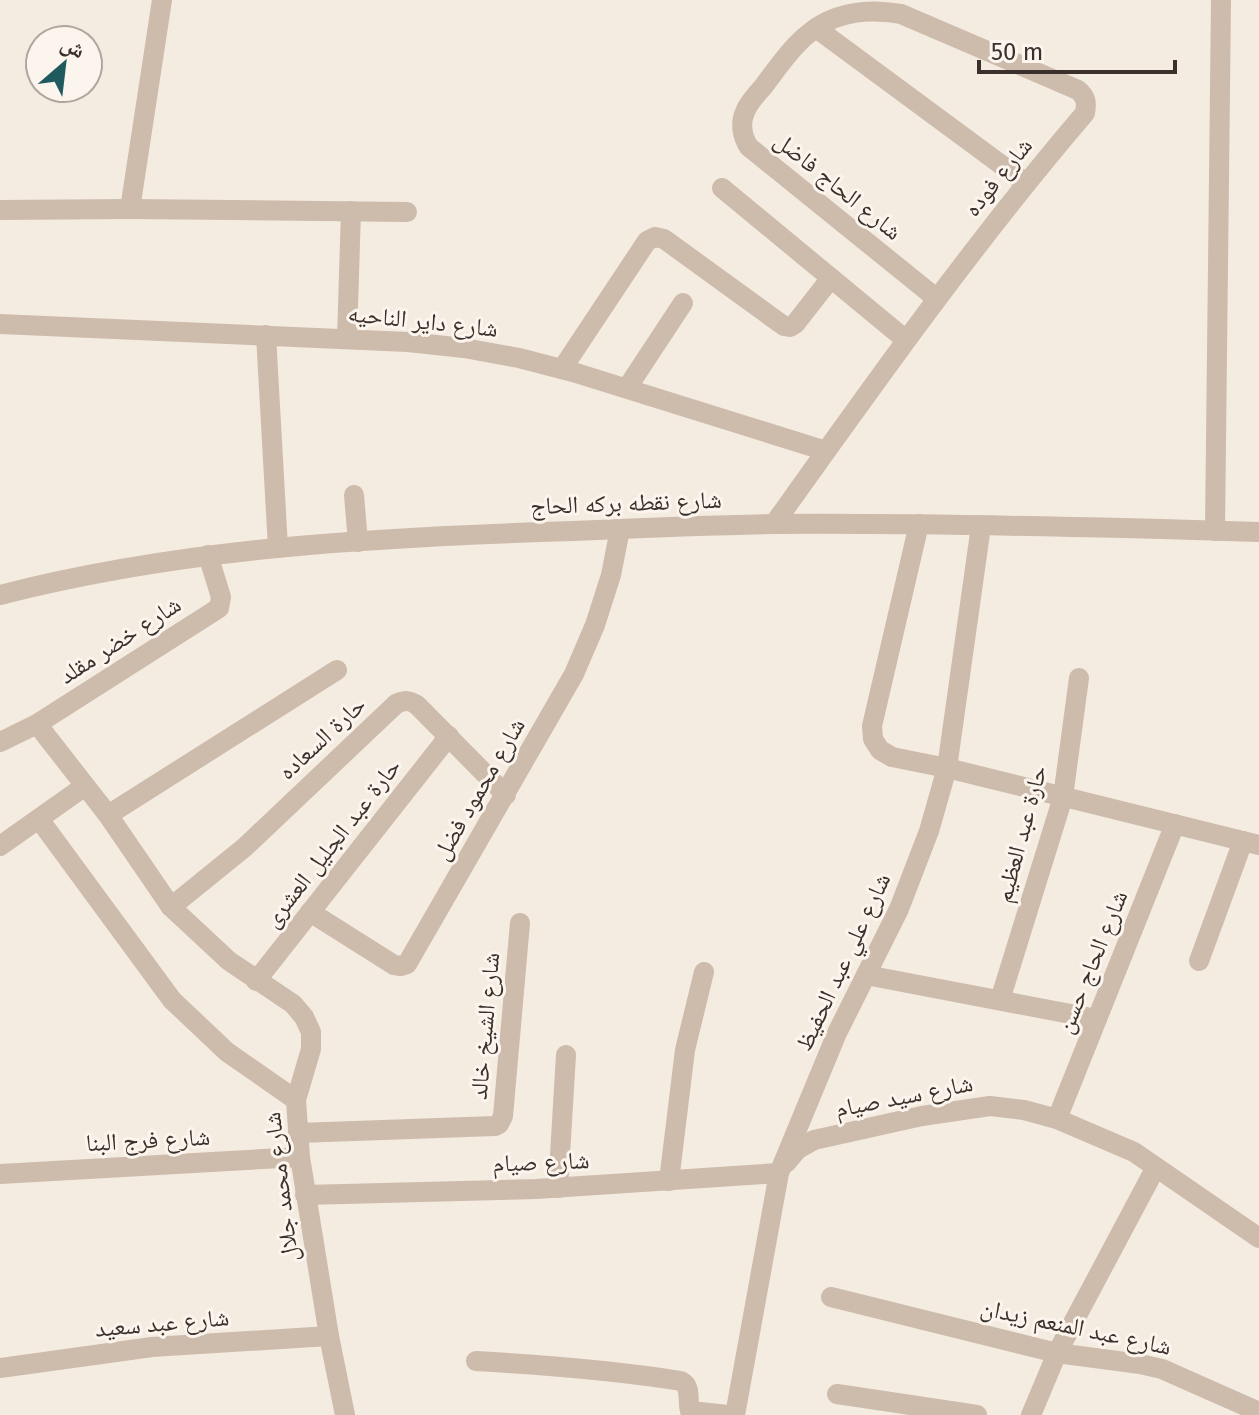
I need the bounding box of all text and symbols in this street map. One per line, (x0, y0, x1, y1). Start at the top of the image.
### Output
north arrow (24, 24, 104, 104)
scale bar (979, 24, 1175, 74)
text: ش (57, 29, 90, 64)
text: 50 m (991, 38, 1043, 66)
street label: شارع الحاج فاضل (768, 126, 907, 247)
street label: شارع فوده (958, 132, 1039, 223)
street label: شارع داير الناحيه (347, 299, 499, 344)
street label: شارع نقطه بركه الحاج (530, 486, 722, 521)
street label: شارع خضر مقلد (54, 590, 187, 691)
street label: حارة السعاده (273, 691, 371, 785)
street label: شارع محمود فضل (427, 713, 532, 865)
street label: حارة عبد الجليل العشرى (257, 753, 407, 933)
street label: حارة عبد العظيم (989, 762, 1055, 906)
street label: شارع علي عبد الحفيظ (790, 869, 901, 1058)
street label: شارع الحاج حسن (1051, 886, 1134, 1038)
street label: شارع الشيخ خالد (465, 951, 506, 1101)
street label: شارع سيد صيام (833, 1069, 976, 1125)
street label: شارع محمد جلال (258, 1110, 305, 1264)
street label: شارع فرج البنا (85, 1123, 211, 1158)
street label: شارع صيام (492, 1146, 590, 1180)
street label: شارع عبد المنعم زيدان (978, 1293, 1174, 1363)
street label: شارع عبد سعيد (94, 1303, 230, 1344)

